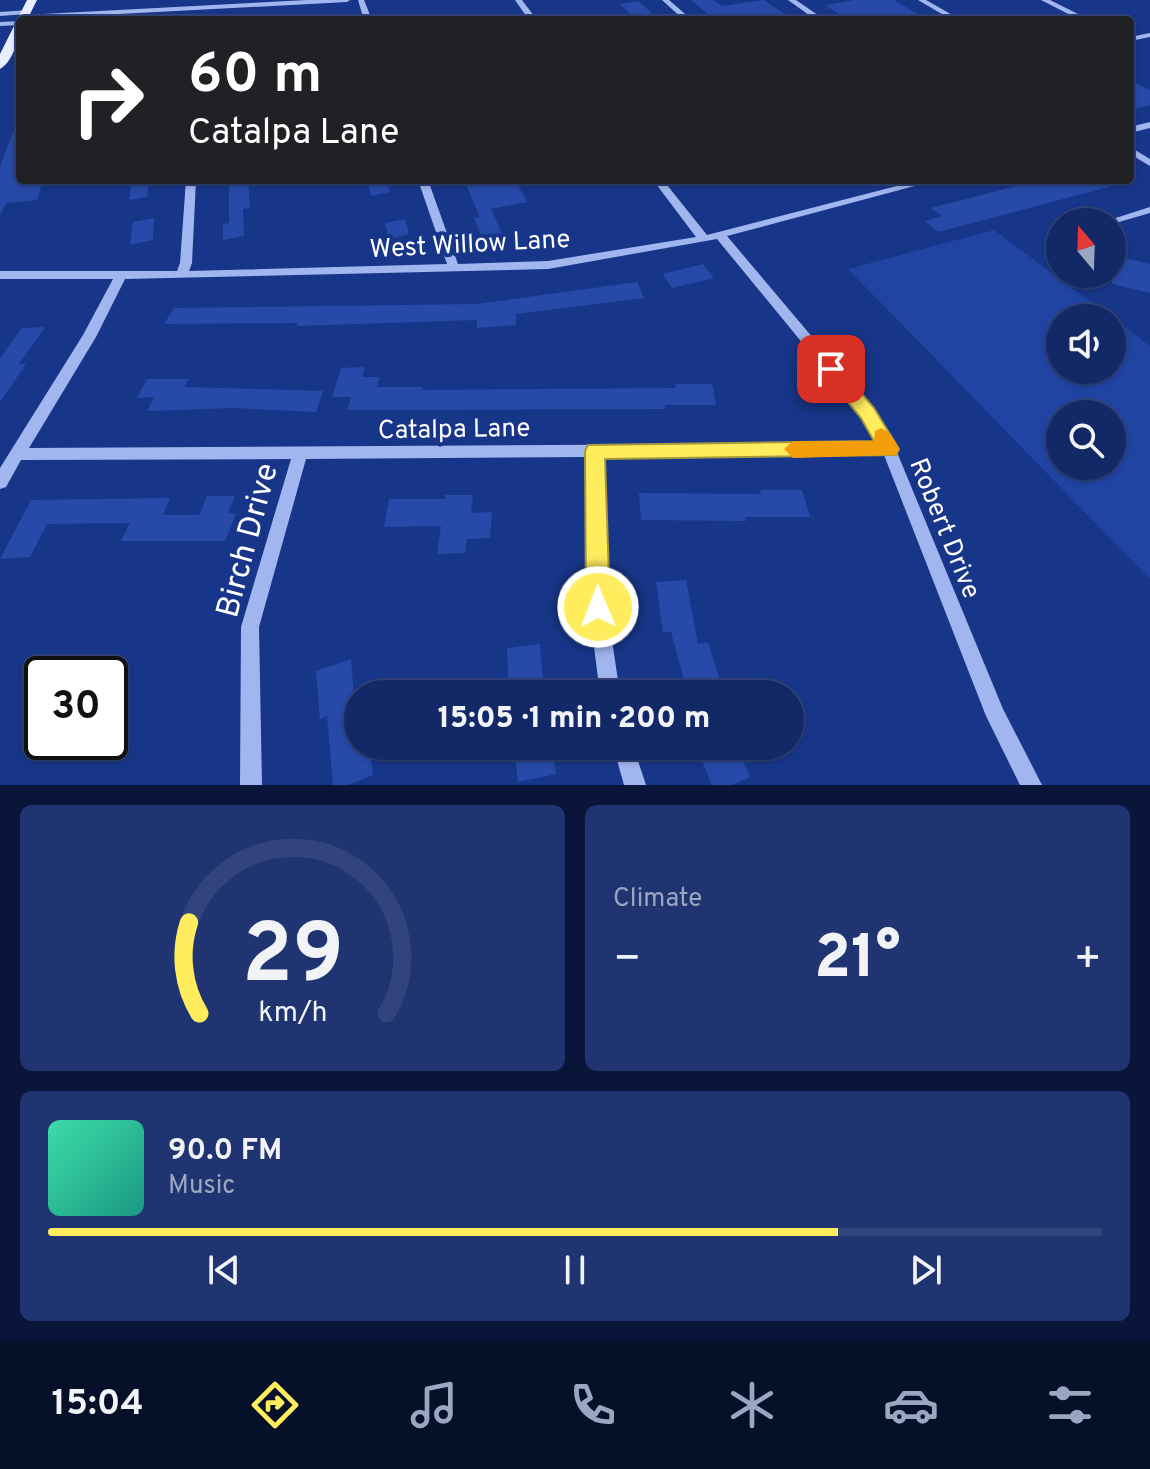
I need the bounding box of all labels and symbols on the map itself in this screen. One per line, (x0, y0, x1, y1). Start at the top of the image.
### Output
north arrow (1046, 208, 1126, 288)
street label: West Willow Lane (369, 224, 571, 267)
pin (797, 335, 865, 403)
street label: Catalpa Lane (377, 413, 531, 448)
street label: Robert Drive (901, 454, 987, 604)
street label: Birch Drive (209, 459, 289, 622)
position arrow (556, 565, 640, 649)
speed limit sign: 30 (24, 656, 128, 760)

